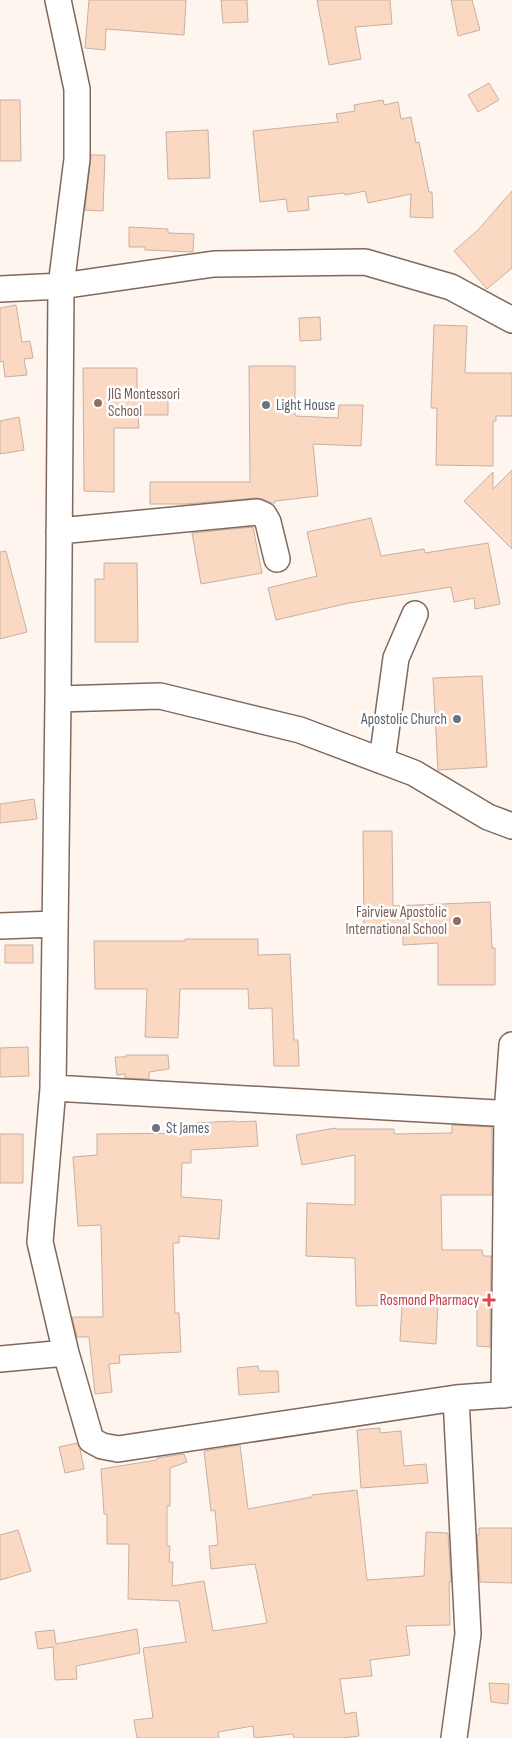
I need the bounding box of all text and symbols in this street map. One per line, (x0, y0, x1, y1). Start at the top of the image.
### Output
place label: JIG Montessori School (107, 385, 180, 421)
place label: Light House (276, 396, 335, 415)
marker: JIG Montessori School (92, 397, 104, 409)
marker: Light House (260, 399, 272, 411)
place label: Apostolic Church (360, 710, 447, 729)
marker: Apostolic Church (451, 713, 463, 725)
place label: Fairview Apostolic International School (345, 903, 447, 939)
marker: Fairview Apostolic International School (451, 915, 463, 927)
place label: St James (166, 1119, 209, 1138)
marker: St James (150, 1122, 162, 1134)
place label: Rosmond Pharmacy (380, 1291, 479, 1310)
marker: Rosmond Pharmacy (483, 1294, 495, 1306)

